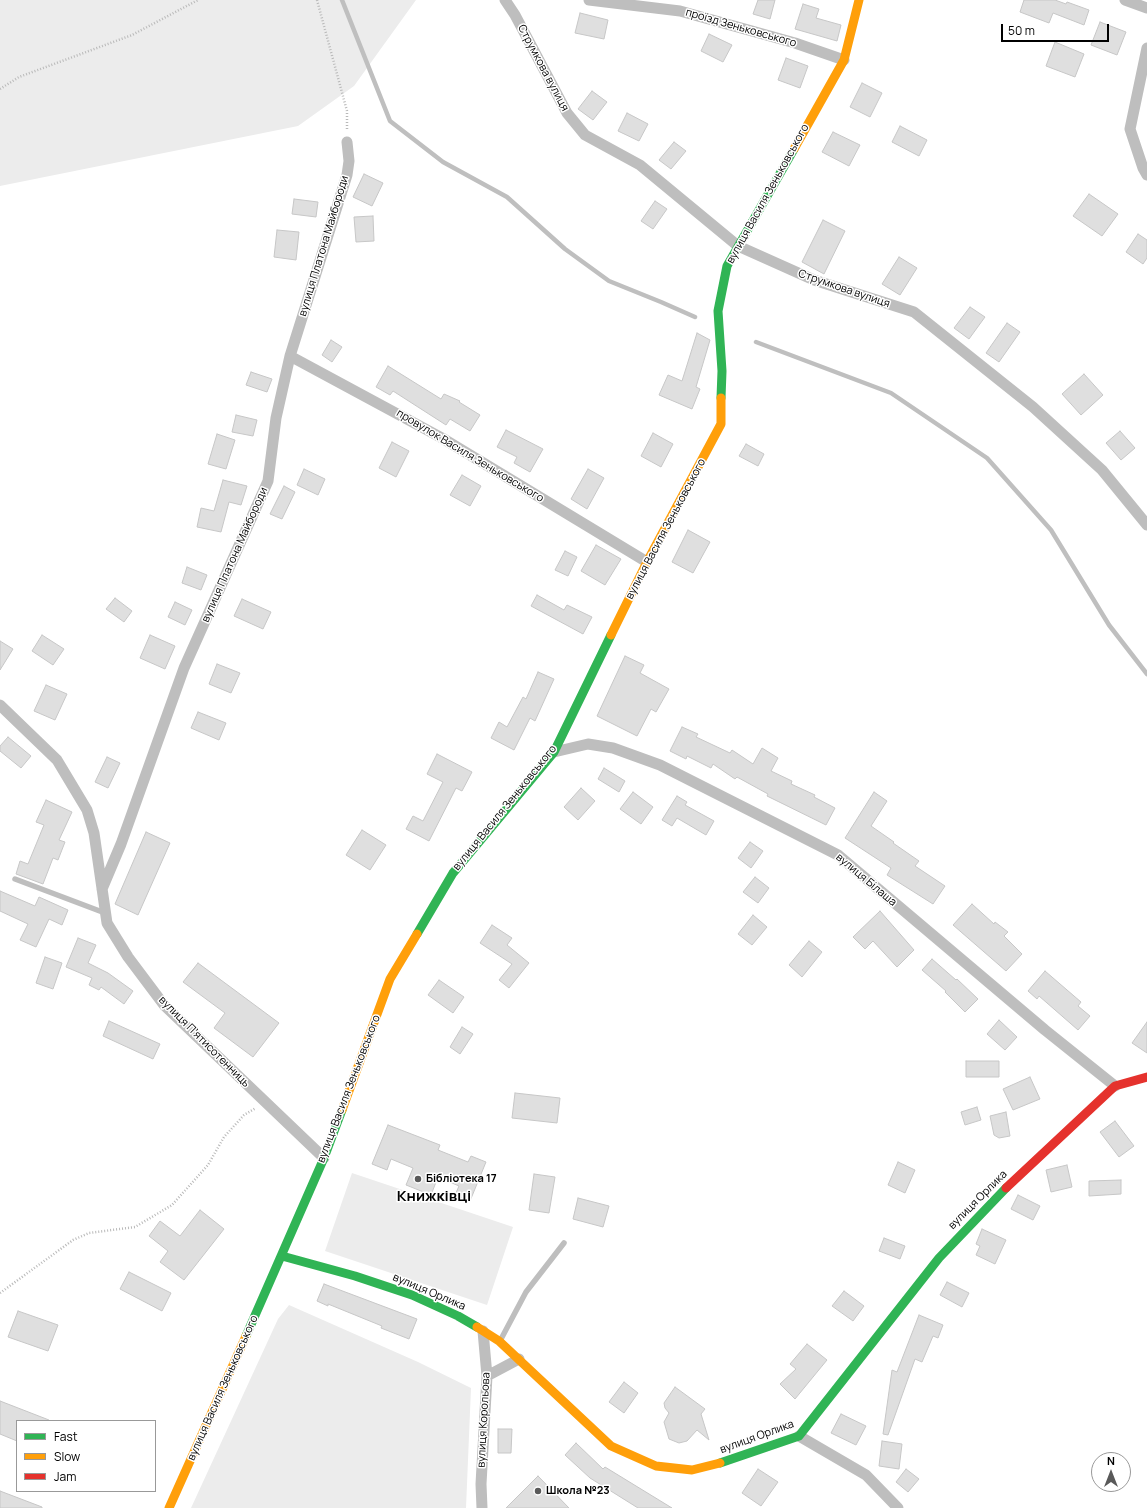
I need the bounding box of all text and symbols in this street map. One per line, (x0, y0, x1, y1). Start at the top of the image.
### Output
street label: проїзд Зеньковського (684, 6, 798, 50)
scale bar (1003, 16, 1111, 42)
street label: Струмкова вулиця (515, 22, 571, 114)
text: 50 m (1008, 22, 1035, 39)
street label: вулиця Василя Зеньковського (724, 122, 812, 266)
street label: вулиця Платона Майбороди (296, 174, 352, 318)
street label: Струмкова вулиця (796, 267, 892, 311)
street label: провулок Василя Зеньковського (394, 407, 546, 505)
street label: вулиця Василя Зеньковського (623, 456, 709, 602)
street label: вулиця Платона Майбороди (199, 485, 271, 625)
street label: вулиця Василя Зеньковського (450, 743, 560, 873)
street label: вулиця Білаша (833, 851, 899, 909)
street label: вулиця Пʼятисотенниць (156, 994, 252, 1090)
street label: вулиця Василя Зеньковського (315, 1013, 383, 1165)
street label: вулиця Орлика (946, 1168, 1010, 1232)
place label: Бібліотека 17 (426, 1172, 497, 1186)
marker: Бібліотека 17 (413, 1174, 423, 1184)
district label: Книжківці (397, 1188, 471, 1206)
street label: вулиця Орлика (391, 1271, 467, 1313)
street label: вулиця Василя Зеньковського (185, 1313, 261, 1463)
street label: вулиця Корольова (475, 1372, 493, 1468)
street label: вулиця Орлика (718, 1418, 796, 1456)
legend (16, 1420, 156, 1492)
text: Fast (54, 1428, 78, 1445)
text: Slow (54, 1448, 80, 1465)
north arrow (1091, 1452, 1131, 1492)
text: N (1107, 1453, 1115, 1468)
text: Jam (54, 1468, 76, 1485)
place label: Школа №23 (546, 1484, 610, 1498)
marker: Школа №23 (533, 1486, 543, 1496)

